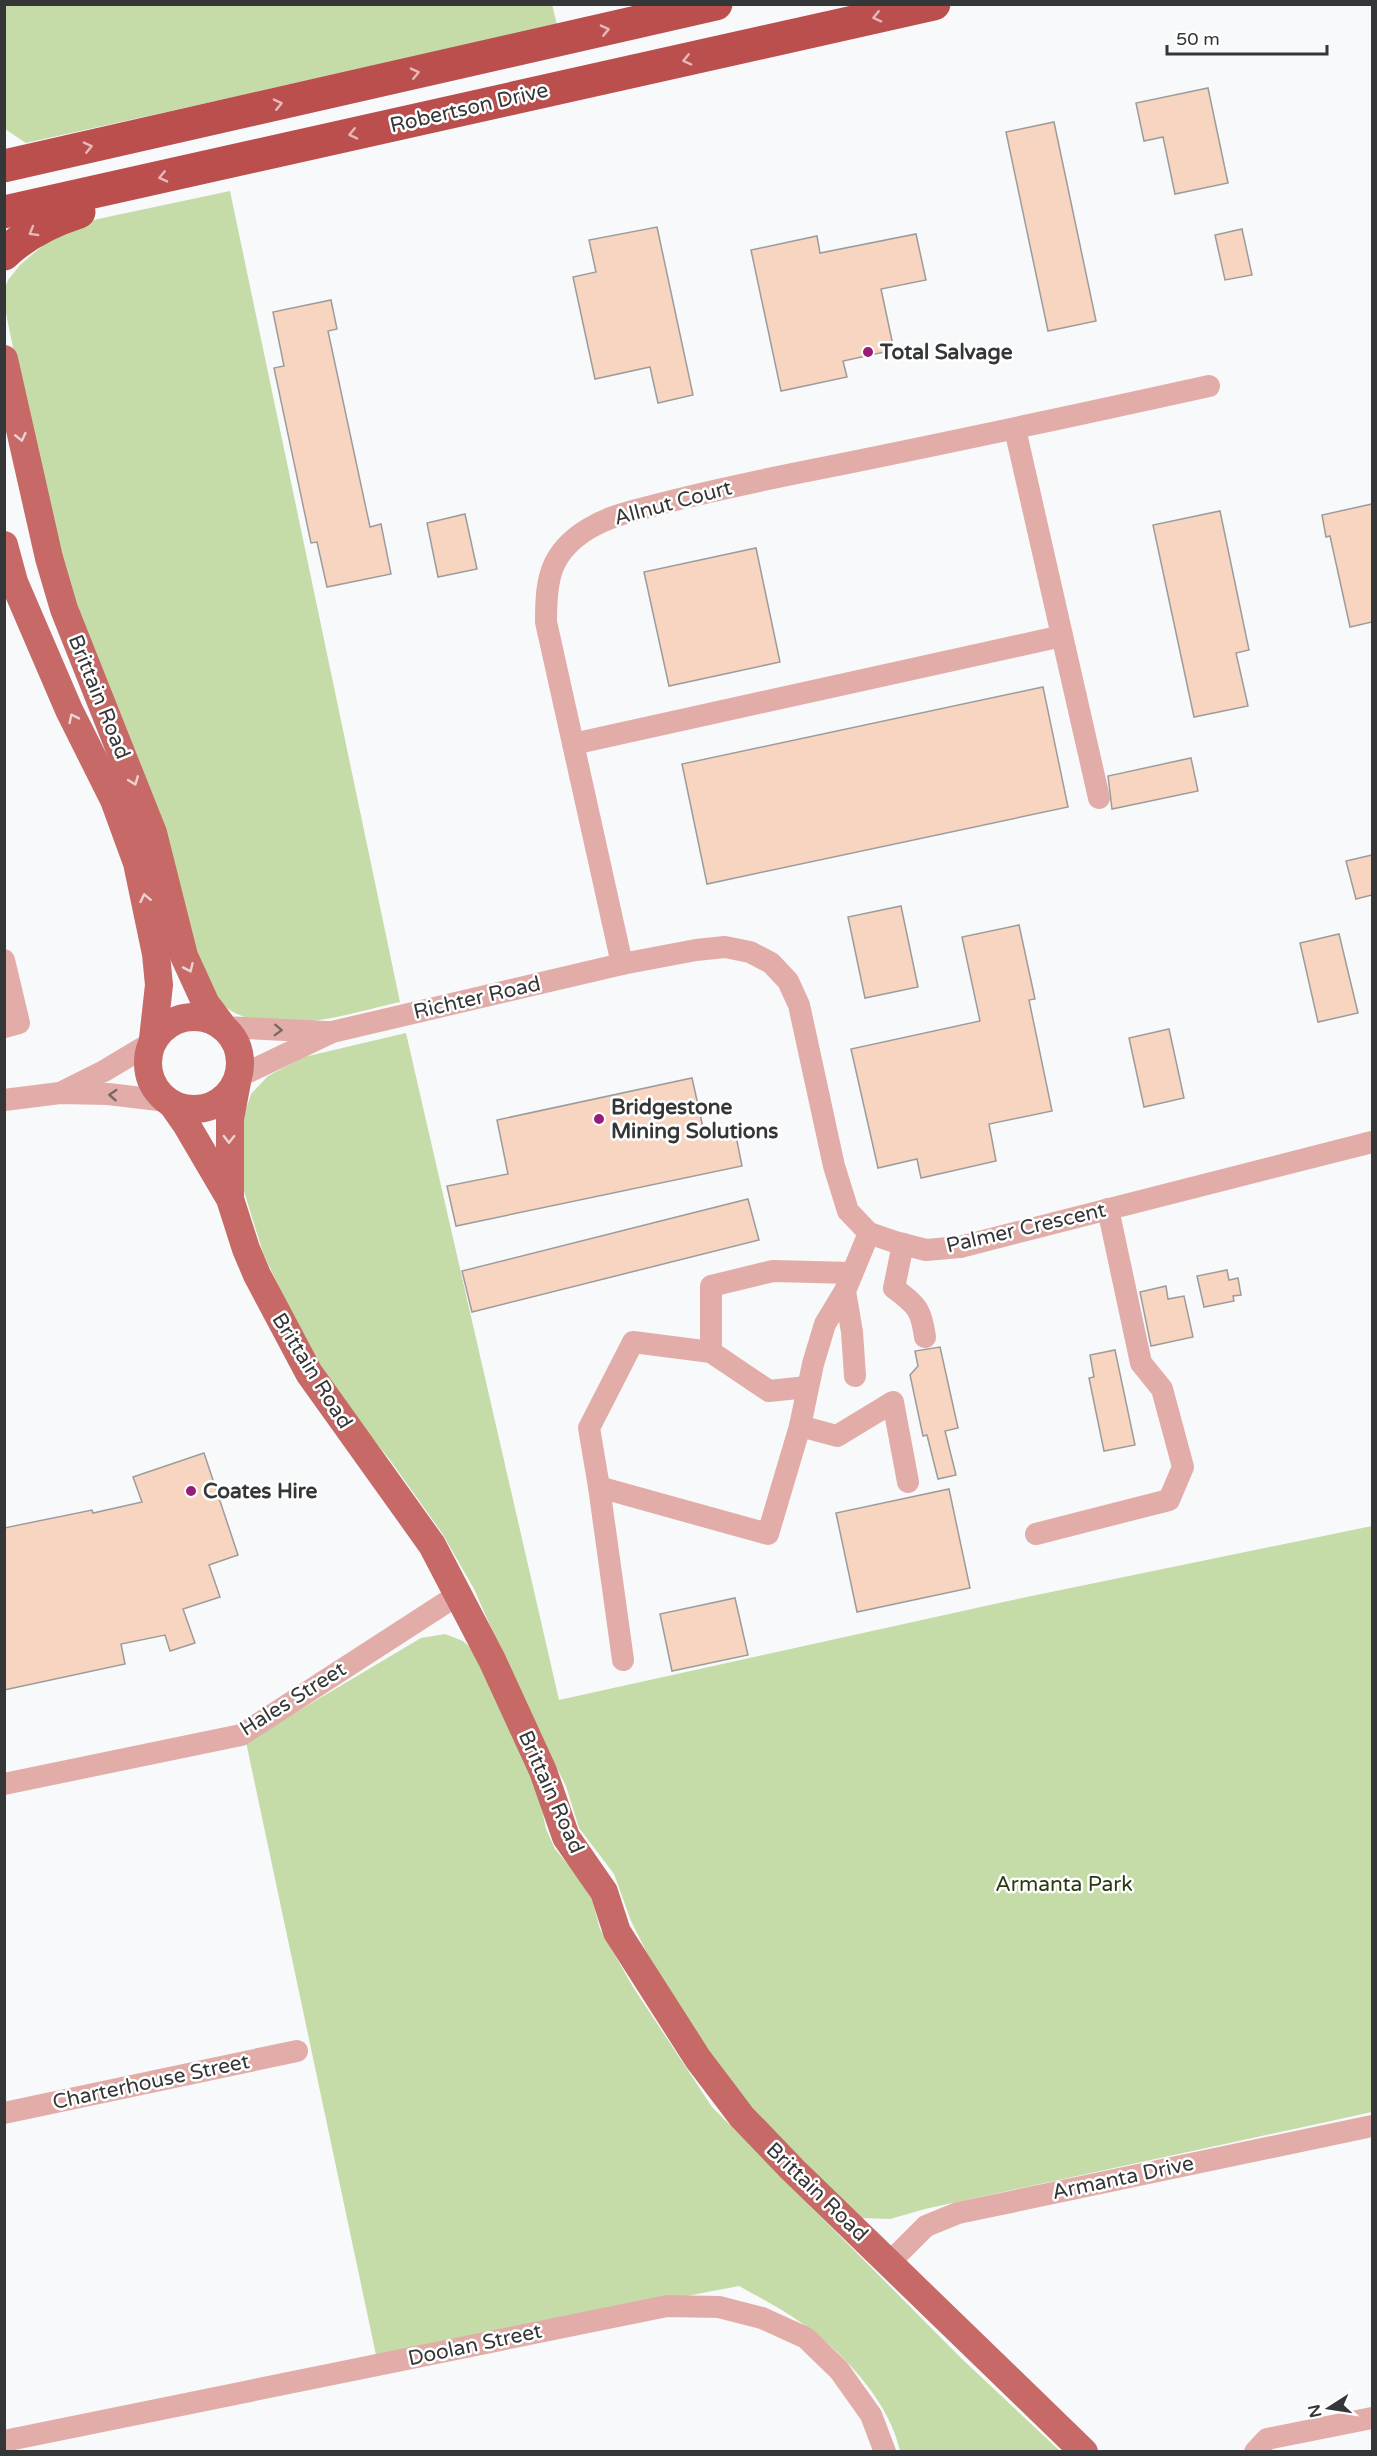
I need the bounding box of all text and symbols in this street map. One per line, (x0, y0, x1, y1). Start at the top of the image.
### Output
one-way arrow (873, 10, 883, 23)
scale bar (1167, 18, 1328, 56)
one-way arrow (600, 24, 610, 37)
text: 50 m (1176, 28, 1220, 50)
one-way arrow (682, 52, 692, 65)
one-way arrow (410, 67, 420, 80)
street label: Robertson Drive (387, 78, 551, 138)
one-way arrow (272, 98, 282, 111)
one-way arrow (348, 127, 358, 140)
one-way arrow (82, 142, 92, 155)
one-way arrow (158, 170, 168, 183)
one-way arrow (29, 224, 40, 236)
place label: Total Salvage (879, 340, 1013, 365)
marker: Total Salvage (861, 345, 875, 359)
one-way arrow (14, 432, 27, 442)
street label: Allnut Court (611, 475, 735, 531)
street label: Brittain Road (63, 631, 135, 763)
one-way arrow (69, 713, 81, 724)
one-way arrow (126, 775, 139, 786)
one-way arrow (139, 893, 152, 903)
one-way arrow (182, 961, 194, 972)
street label: Richter Road (411, 971, 543, 1025)
one-way arrow (273, 1023, 282, 1036)
one-way arrow (109, 1089, 118, 1102)
place label: Bridgestone Mining Solutions (611, 1095, 778, 1144)
marker: Bridgestone Mining Solutions (592, 1112, 606, 1126)
one-way arrow (223, 1134, 235, 1143)
street label: Palmer Crescent (944, 1197, 1108, 1259)
street label: Brittain Road (266, 1308, 358, 1434)
place label: Coates Hire (203, 1479, 317, 1504)
marker: Coates Hire (184, 1484, 198, 1498)
street label: Hales Street (235, 1657, 351, 1741)
street label: Brittain Road (513, 1727, 589, 1857)
park label: Armanta Park (995, 1872, 1133, 1897)
street label: Charterhouse Street (50, 2049, 252, 2115)
street label: Brittain Road (761, 2137, 873, 2247)
street label: Armanta Drive (1050, 2151, 1196, 2205)
street label: Doolan Street (406, 2319, 544, 2371)
north arrow (1299, 2378, 1359, 2438)
text: N (1304, 2403, 1326, 2419)

